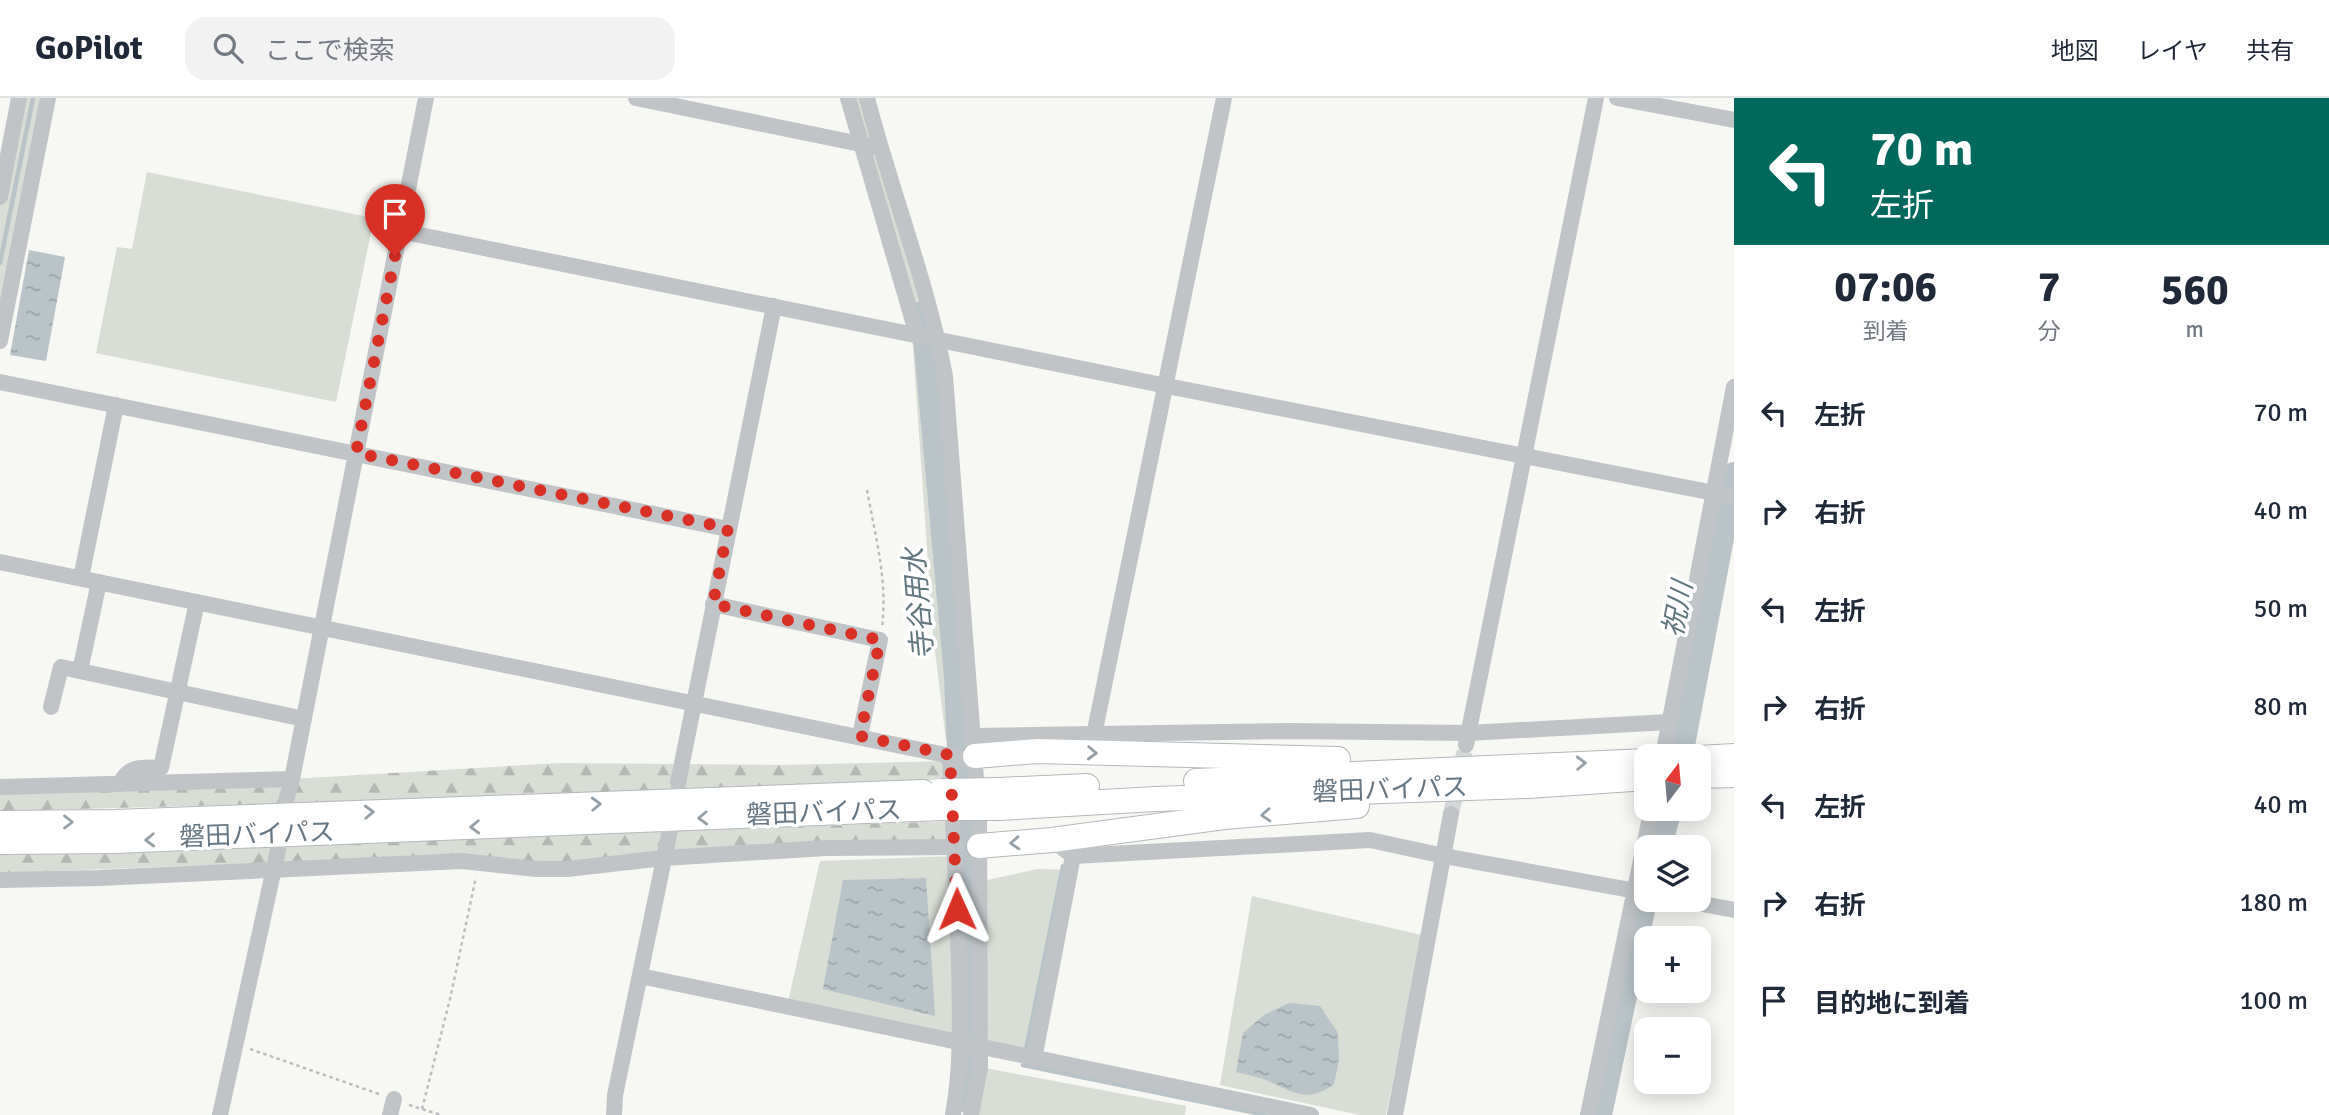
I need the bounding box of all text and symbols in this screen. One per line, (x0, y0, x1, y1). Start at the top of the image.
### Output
search box (185, 17, 675, 80)
text: GoPilot (35, 28, 143, 69)
icon: search (209, 29, 247, 67)
text: ここで検索 (265, 35, 395, 67)
text: 地図 (2051, 36, 2099, 66)
text: レイヤ (2137, 36, 2208, 66)
text: 共有 (2246, 36, 2294, 66)
text: 70 m (1870, 119, 1973, 179)
icon: left (1755, 126, 1846, 217)
pin (365, 184, 425, 256)
text: 左折 (1870, 186, 1934, 225)
icon: arrive (376, 195, 414, 233)
text: 07:06 (1834, 262, 1937, 313)
text: 7 (2038, 262, 2060, 313)
text: 560 (2161, 265, 2229, 316)
text: m (2186, 315, 2204, 344)
text: 到着 (1863, 317, 1909, 346)
text: 分 (2038, 317, 2061, 346)
icon: left (1755, 394, 1793, 432)
text: 70 m (2253, 397, 2308, 429)
text: 左折 (1814, 400, 1866, 432)
icon: right (1755, 492, 1793, 530)
text: 40 m (2253, 495, 2308, 527)
text: 右折 (1814, 498, 1866, 530)
water label: 寺谷用水 (897, 544, 941, 661)
water label: 祝川 (1656, 575, 1701, 640)
icon: left (1755, 590, 1793, 628)
text: 50 m (2253, 593, 2308, 625)
text: 左折 (1814, 596, 1866, 628)
icon: right (1755, 688, 1793, 726)
text: 80 m (2253, 691, 2308, 723)
text: 右折 (1814, 694, 1866, 726)
north arrow (1634, 744, 1712, 821)
map controls (1634, 744, 1711, 1094)
one-way arrow (1087, 745, 1098, 761)
one-way arrow (1576, 756, 1587, 771)
street label: 磐田バイパス (1312, 771, 1468, 809)
icon: left (1755, 786, 1793, 824)
text: 40 m (2253, 789, 2308, 821)
text: 左折 (1814, 792, 1866, 824)
street label: 磐田バイパス (746, 794, 902, 832)
one-way arrow (591, 796, 602, 811)
one-way arrow (364, 805, 375, 820)
one-way arrow (1260, 807, 1271, 822)
one-way arrow (697, 810, 708, 825)
one-way arrow (63, 814, 74, 830)
street label: 磐田バイパス (179, 816, 335, 854)
one-way arrow (470, 819, 481, 834)
one-way arrow (144, 832, 155, 847)
one-way arrow (1010, 835, 1021, 850)
button: layers (1634, 835, 1711, 912)
position arrow (920, 872, 994, 946)
icon: right (1755, 884, 1793, 922)
text: 180 m (2239, 887, 2308, 919)
text: 右折 (1814, 890, 1866, 922)
button: + (1634, 926, 1711, 1003)
icon: arrive (1755, 982, 1793, 1020)
text: 100 m (2239, 985, 2308, 1017)
text: 目的地に到着 (1814, 988, 1970, 1020)
button: − (1634, 1017, 1711, 1094)

